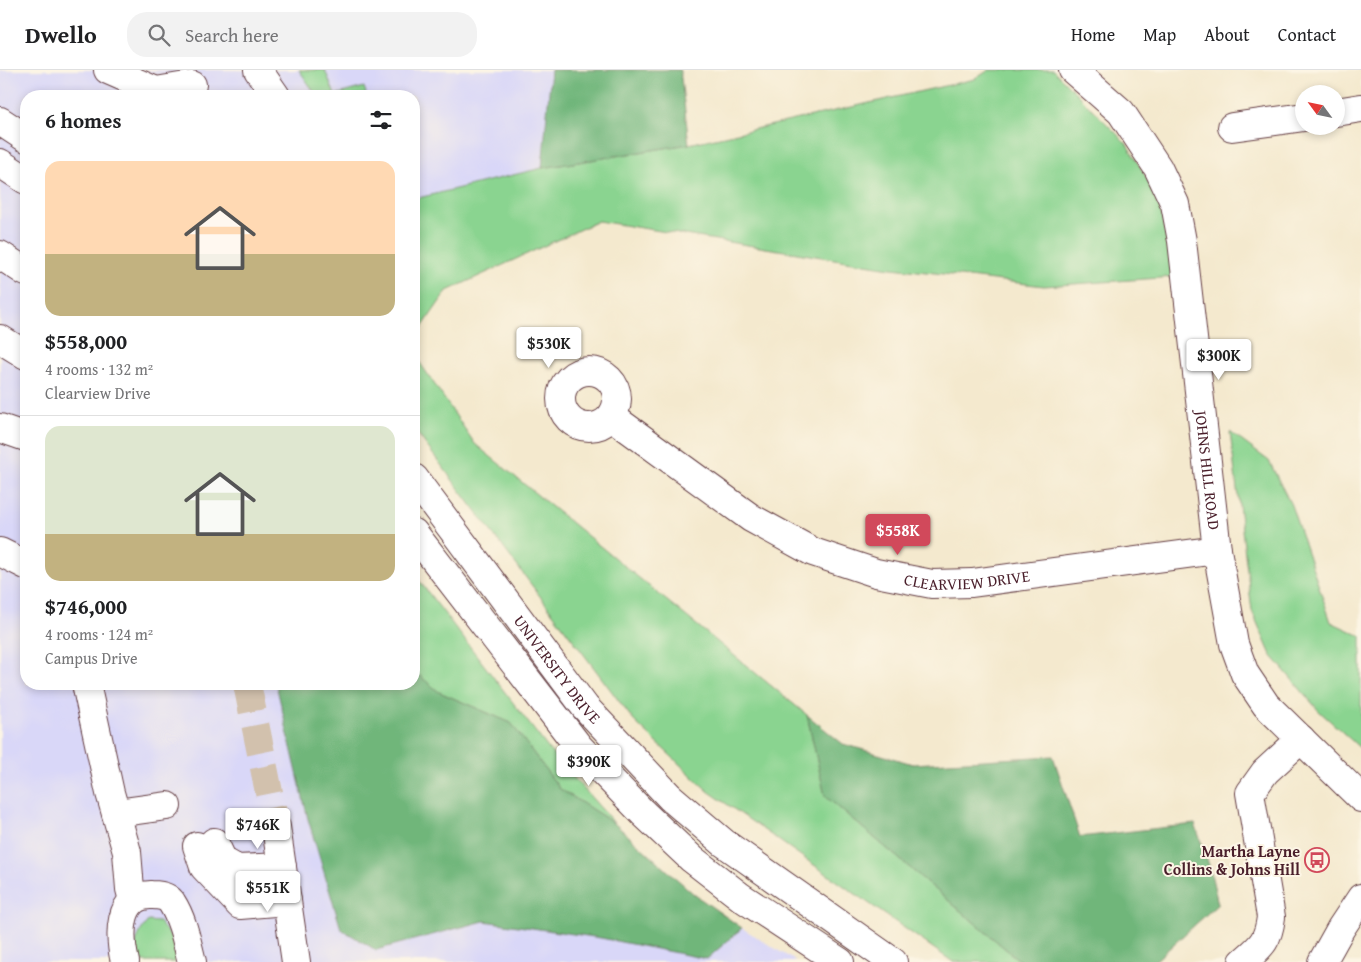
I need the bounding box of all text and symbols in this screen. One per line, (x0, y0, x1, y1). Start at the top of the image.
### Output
search box (127, 12, 477, 57)
text: Dwello (25, 17, 97, 52)
icon: search (145, 21, 173, 49)
text: Search here (185, 21, 279, 49)
text: Home (1071, 21, 1115, 48)
text: Map (1143, 21, 1176, 48)
text: About (1204, 21, 1250, 48)
text: Contact (1278, 21, 1336, 48)
north arrow (1295, 85, 1345, 135)
map controls (1295, 85, 1345, 135)
text: 6 homes (45, 105, 121, 136)
icon: filters (367, 106, 395, 134)
icon: home (175, 193, 265, 283)
text: $558,000 (45, 326, 127, 357)
pin: $530K (514, 326, 584, 369)
text: $530K (527, 331, 571, 355)
pin: $300K (1184, 338, 1254, 381)
text: $300K (1197, 343, 1241, 367)
text: 4 rooms · 132 m² (45, 357, 153, 381)
text: Clearview Drive (45, 381, 151, 405)
street label: JOHNS HILL ROAD (1189, 407, 1227, 531)
icon: home (175, 459, 265, 549)
pin: $558K (863, 514, 933, 556)
text: $558K (876, 518, 920, 542)
street label: CLEARVIEW DRIVE (902, 563, 1031, 596)
text: $746,000 (45, 591, 127, 622)
street label: UNIVERSITY DRIVE (508, 610, 607, 729)
text: 4 rooms · 124 m² (45, 622, 153, 646)
text: Campus Drive (45, 646, 137, 670)
pin: $390K (554, 744, 624, 787)
text: $390K (567, 749, 611, 773)
pin: $746K (223, 808, 293, 850)
text: $746K (236, 812, 280, 836)
place label: Martha Layne Collins & Johns Hill (1164, 839, 1300, 881)
bus stop icon: Martha Layne Collins & Johns Hill (1304, 847, 1330, 873)
pin: $551K (233, 870, 303, 913)
text: $551K (246, 875, 290, 899)

